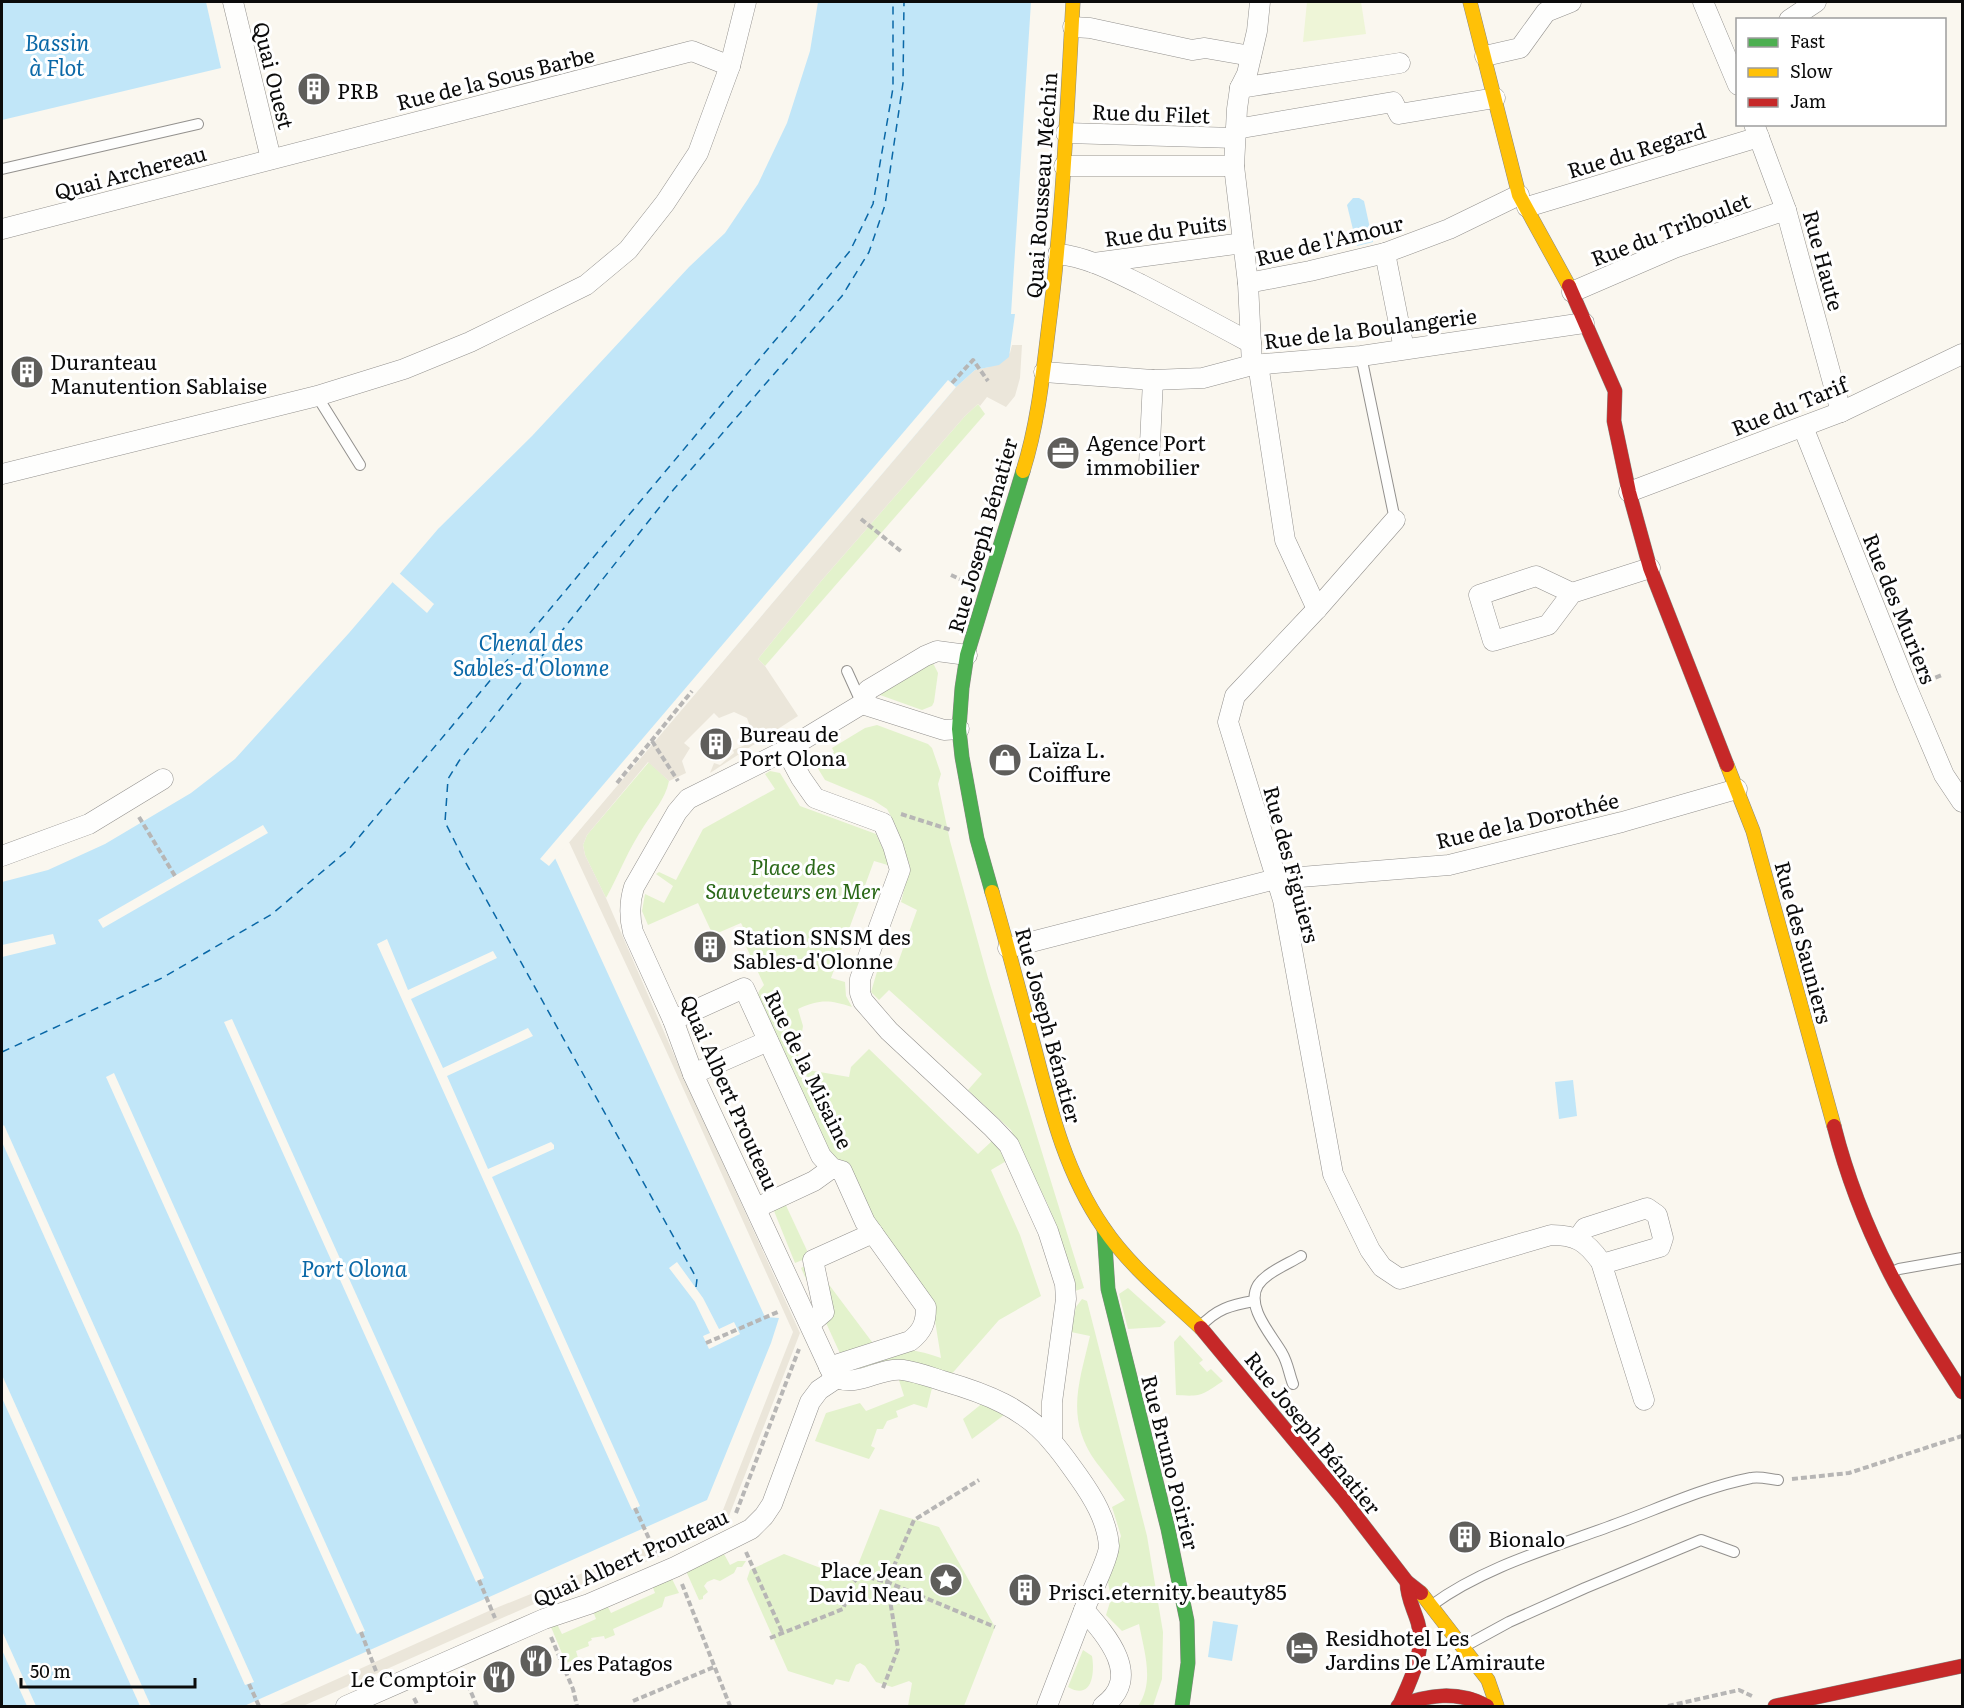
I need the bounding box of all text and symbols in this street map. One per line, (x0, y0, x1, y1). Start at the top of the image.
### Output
street label: Quai Ouest (247, 18, 303, 132)
legend (1736, 18, 1946, 126)
water label: Bassin à Flot (25, 25, 89, 83)
text: Fast (1790, 27, 1826, 54)
street label: Rue de la Sous Barbe (393, 37, 597, 117)
text: Slow (1790, 57, 1833, 84)
building icon: PRB (296, 71, 332, 107)
street label: Quai Rousseau Méchin (1017, 71, 1063, 299)
place label: PRB (337, 74, 379, 105)
text: Jam (1790, 87, 1826, 114)
street label: Rue du Filet (1091, 94, 1211, 130)
street label: Rue du Regard (1563, 113, 1709, 185)
street label: Quai Archereau (51, 136, 209, 206)
street label: Rue du Triboulet (1586, 183, 1755, 273)
street label: Rue du Puits (1102, 205, 1228, 253)
street label: Rue de l'Amour (1252, 206, 1406, 272)
street label: Rue Haute (1797, 206, 1853, 314)
street label: Rue de la Boulangerie (1262, 299, 1478, 355)
place label: Duranteau Manutention Sablaise (50, 345, 267, 400)
building icon: Duranteau Manutention Sablaise (9, 354, 45, 390)
street label: Rue du Tarif (1726, 367, 1854, 442)
place label: Agence Port immobilier (1086, 426, 1206, 481)
street label: Rue Joseph Bénatier (938, 434, 1024, 636)
office icon: Agence Port immobilier (1045, 435, 1081, 471)
street label: Rue des Muriers (1857, 528, 1945, 688)
water label: Chenal des Sables-d'Olonne (453, 625, 609, 683)
place label: Bureau de Port Olona (739, 717, 847, 772)
building icon: Bureau de Port Olona (698, 726, 734, 762)
place label: Laïza L. Coiffure (1028, 733, 1111, 788)
shop icon: Laïza L. Coiffure (987, 742, 1023, 778)
street label: Rue des Figuiers (1257, 782, 1329, 946)
street label: Rue de la Dorothée (1432, 783, 1622, 855)
park label: Place des Sauveteurs en Mer (705, 850, 881, 905)
street label: Rue des Sauniers (1768, 857, 1842, 1027)
place label: Station SNSM des Sables-d'Olonne (733, 920, 910, 975)
street label: Rue Joseph Bénatier (1009, 924, 1091, 1126)
building icon: Station SNSM des Sables-d'Olonne (692, 929, 728, 965)
street label: Rue de la Misaine (758, 984, 862, 1154)
street label: Quai Albert Prouteau (674, 989, 788, 1195)
water label: Port Olona (301, 1251, 408, 1284)
street label: Rue Joseph Bénatier (1238, 1344, 1390, 1520)
street label: Rue Bruno Poirier (1135, 1371, 1209, 1553)
street label: Quai Albert Prouteau (527, 1499, 733, 1613)
building icon: Bionalo (1447, 1519, 1483, 1555)
place label: Bionalo (1488, 1522, 1565, 1553)
place label: Place Jean David Neau (808, 1553, 923, 1608)
place icon: Place Jean David Neau (928, 1562, 964, 1598)
building icon: Prisci.eternity.beauty85 (1007, 1572, 1043, 1608)
place label: Prisci.eternity.beauty85 (1048, 1575, 1287, 1606)
place label: Residhotel Les Jardins De L’Amiraute (1325, 1621, 1545, 1676)
hotel icon: Residhotel Les Jardins De L’Amiraute (1284, 1630, 1320, 1666)
restaurant icon: Les Patagos (518, 1643, 554, 1679)
place label: Les Patagos (559, 1646, 672, 1677)
scale bar (21, 1651, 195, 1689)
text: 50 m (30, 1657, 71, 1684)
restaurant icon: Le Comptoir (481, 1659, 517, 1695)
place label: Le Comptoir (350, 1662, 476, 1693)

